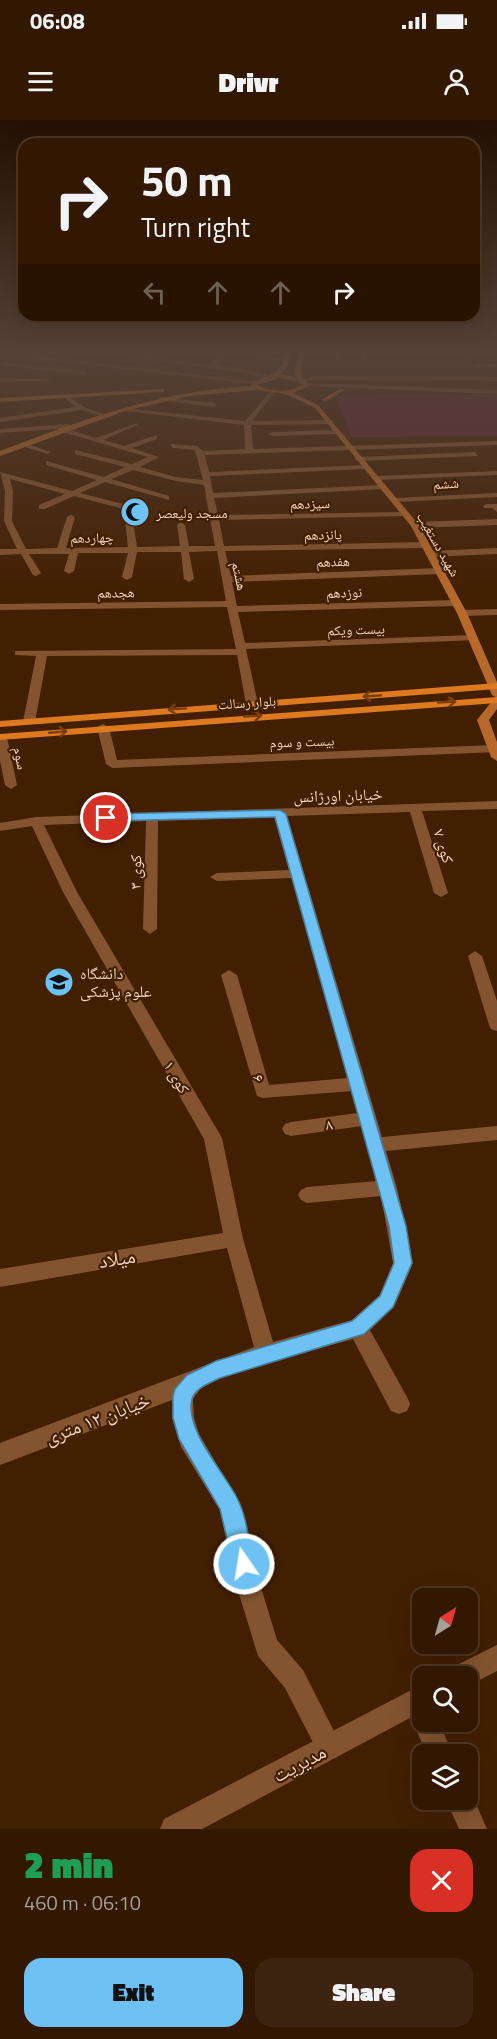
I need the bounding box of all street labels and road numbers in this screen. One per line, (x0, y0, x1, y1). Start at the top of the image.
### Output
street label: ششم (433, 472, 459, 494)
street label: سیزدهم (290, 492, 330, 514)
street label: شهید دستغیب (412, 508, 466, 580)
street label: پانزدهم (304, 523, 342, 545)
street label: چهاردهم (70, 526, 114, 548)
street label: هفدهم (316, 550, 350, 572)
street label: هشتم (227, 560, 253, 592)
street label: هجدهم (97, 581, 135, 603)
street label: نوزدهم (326, 581, 363, 603)
street label: بیست ویکم (327, 617, 385, 641)
street label: بلوار رسالت (217, 689, 277, 715)
street label: بیست و سوم (269, 729, 335, 753)
street label: سوم (8, 745, 34, 771)
street label: خیابان اورژانس (293, 781, 383, 809)
street label: کوی ۷ (427, 826, 461, 866)
street label: کوی ۳ (123, 854, 147, 890)
street label: کوی ۱ (158, 1056, 196, 1098)
street label: ۶ (246, 1071, 272, 1085)
street label: ۸ (324, 1112, 334, 1136)
street label: میلاد (96, 1240, 138, 1276)
street label: خیابان ۱۲ متری (40, 1384, 155, 1452)
street label: مدیریت (267, 1736, 331, 1790)

